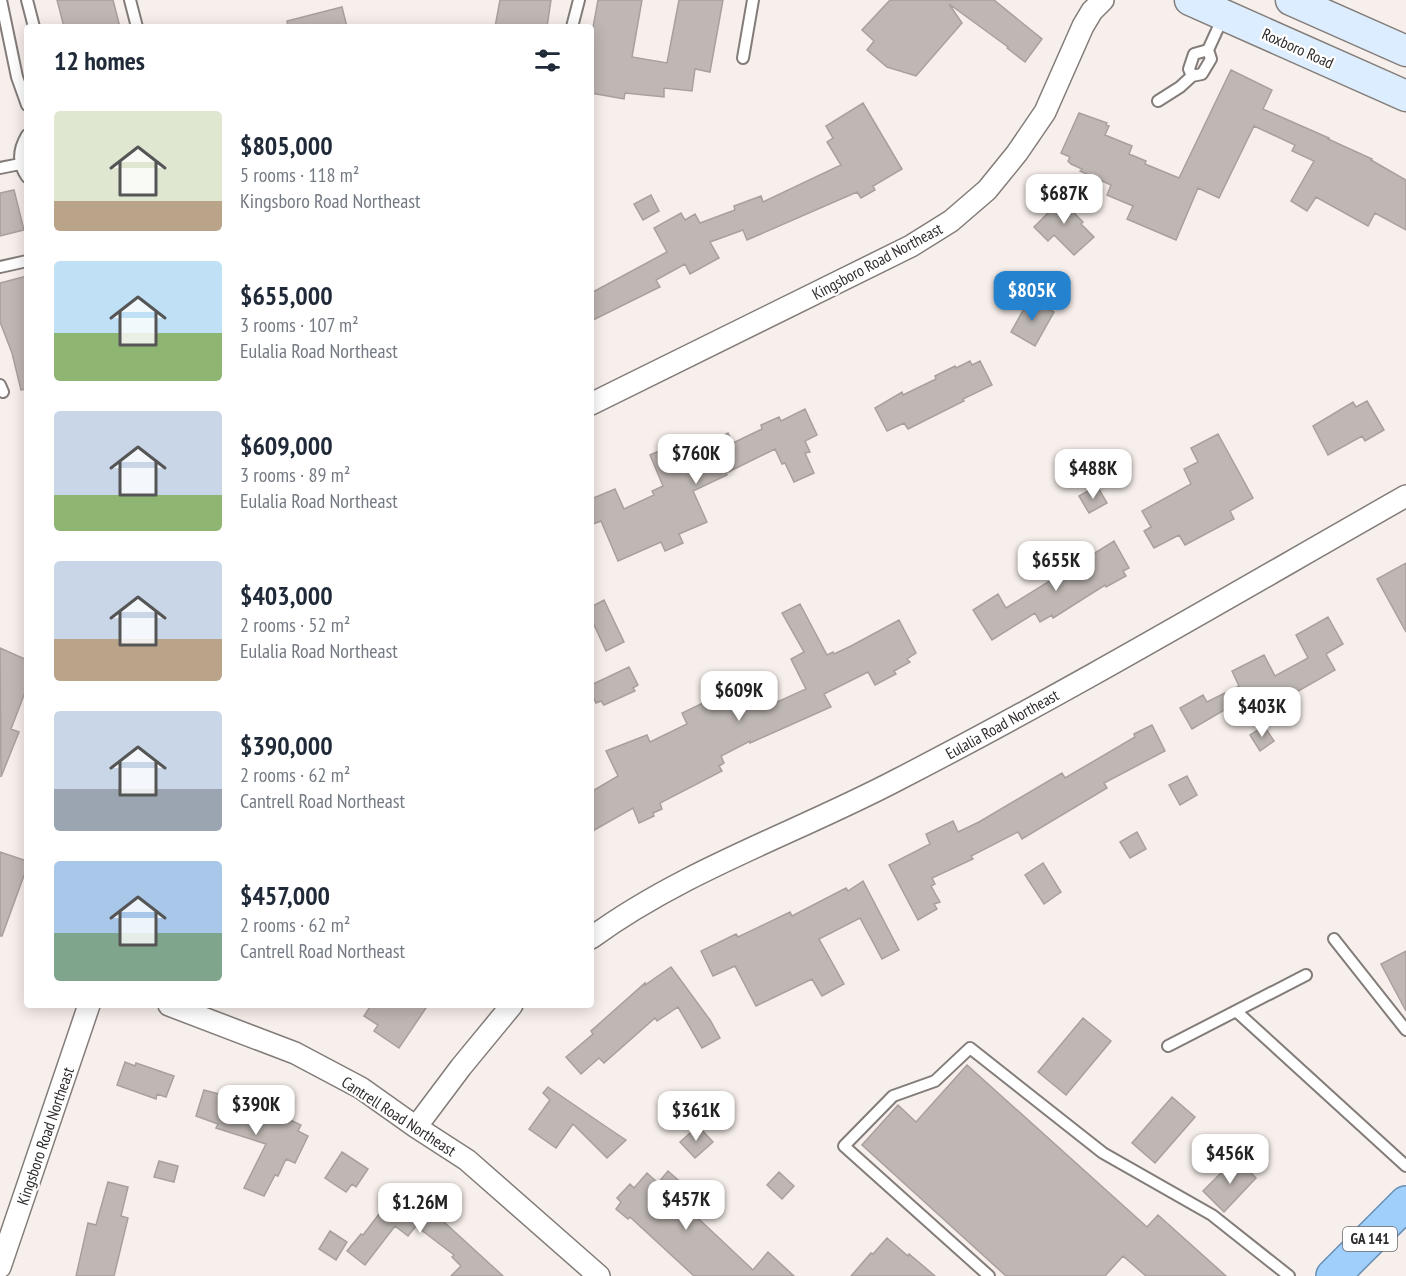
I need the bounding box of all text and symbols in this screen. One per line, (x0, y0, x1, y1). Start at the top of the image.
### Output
street label: Roxboro Road (1259, 23, 1337, 73)
text: 12 homes (54, 44, 145, 77)
icon: filters (531, 44, 564, 77)
text: $805,000 (240, 129, 333, 162)
icon: home (102, 135, 174, 207)
text: 5 rooms · 118 m² (240, 162, 359, 188)
pin: $687K (1022, 174, 1106, 225)
text: $687K (1040, 180, 1088, 206)
text: Kingsboro Road Northeast (240, 188, 421, 214)
street label: Kingsboro Road Northeast (809, 218, 946, 304)
pin: $805K (990, 271, 1074, 322)
text: $805K (1008, 277, 1056, 303)
text: $655,000 (240, 279, 333, 312)
icon: home (102, 285, 174, 357)
text: 3 rooms · 107 m² (240, 312, 359, 338)
text: Eulalia Road Northeast (240, 338, 398, 364)
text: $609,000 (240, 429, 333, 462)
pin: $760K (654, 434, 738, 485)
icon: home (102, 435, 174, 507)
text: $760K (672, 440, 720, 466)
pin: $488K (1051, 449, 1135, 500)
text: $488K (1069, 455, 1117, 481)
text: 3 rooms · 89 m² (240, 462, 350, 488)
text: Eulalia Road Northeast (240, 488, 398, 514)
pin: $655K (1014, 541, 1098, 592)
text: $655K (1032, 547, 1080, 573)
text: $403,000 (240, 579, 333, 612)
icon: home (102, 585, 174, 657)
text: 2 rooms · 52 m² (240, 612, 350, 638)
text: Eulalia Road Northeast (240, 638, 398, 664)
pin: $609K (697, 671, 781, 722)
text: $609K (715, 677, 763, 703)
street label: Eulalia Road Northeast (942, 684, 1063, 763)
pin: $403K (1220, 687, 1304, 738)
text: $403K (1238, 693, 1286, 719)
text: $390,000 (240, 729, 333, 762)
icon: home (102, 735, 174, 807)
text: 2 rooms · 62 m² (240, 762, 350, 788)
text: Cantrell Road Northeast (240, 788, 405, 814)
text: $457,000 (240, 879, 330, 912)
icon: home (102, 885, 174, 957)
text: 2 rooms · 62 m² (240, 912, 350, 938)
text: Cantrell Road Northeast (240, 938, 405, 964)
street label: Kingsboro Road Northeast (12, 1064, 78, 1208)
street label: Cantrell Road Northeast (338, 1072, 460, 1161)
pin: $390K (214, 1085, 298, 1136)
text: $390K (232, 1091, 280, 1117)
pin: $361K (654, 1091, 738, 1142)
text: $361K (672, 1097, 720, 1123)
pin: $456K (1188, 1134, 1272, 1185)
text: $456K (1206, 1140, 1254, 1166)
pin: $457K (644, 1180, 728, 1231)
pin: $1.26M (371, 1183, 469, 1234)
text: $457K (662, 1186, 710, 1212)
text: $1.26M (392, 1189, 448, 1215)
road number: GA 141 (1343, 1227, 1397, 1251)

